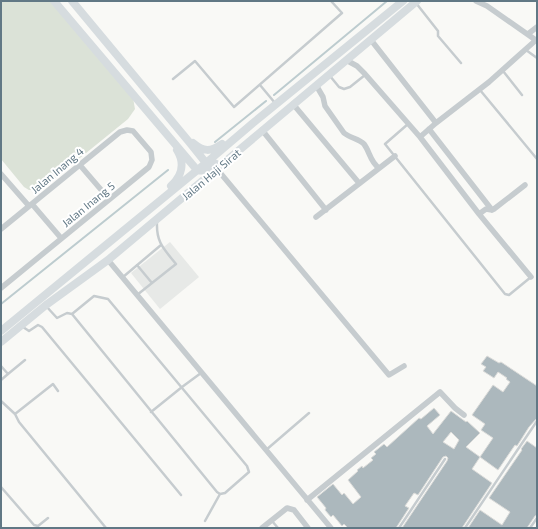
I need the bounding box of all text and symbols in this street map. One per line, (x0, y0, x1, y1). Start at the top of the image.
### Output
street label: Jalan Inang 4 (28, 144, 86, 196)
street label: Jalan Haji Sirat (179, 146, 244, 203)
street label: Jalan Inang 5 (59, 179, 117, 229)

